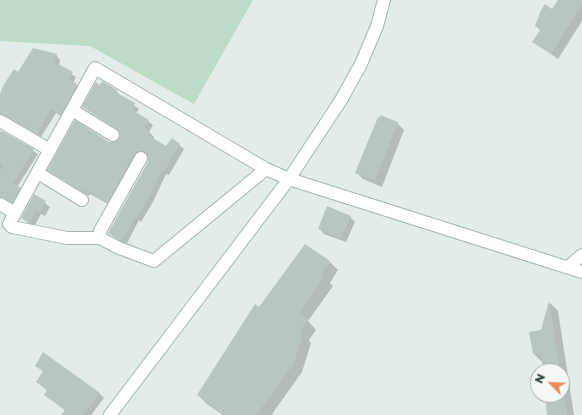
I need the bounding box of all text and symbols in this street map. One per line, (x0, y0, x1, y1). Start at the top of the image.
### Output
north arrow (530, 363, 570, 403)
text: N (532, 372, 548, 385)

